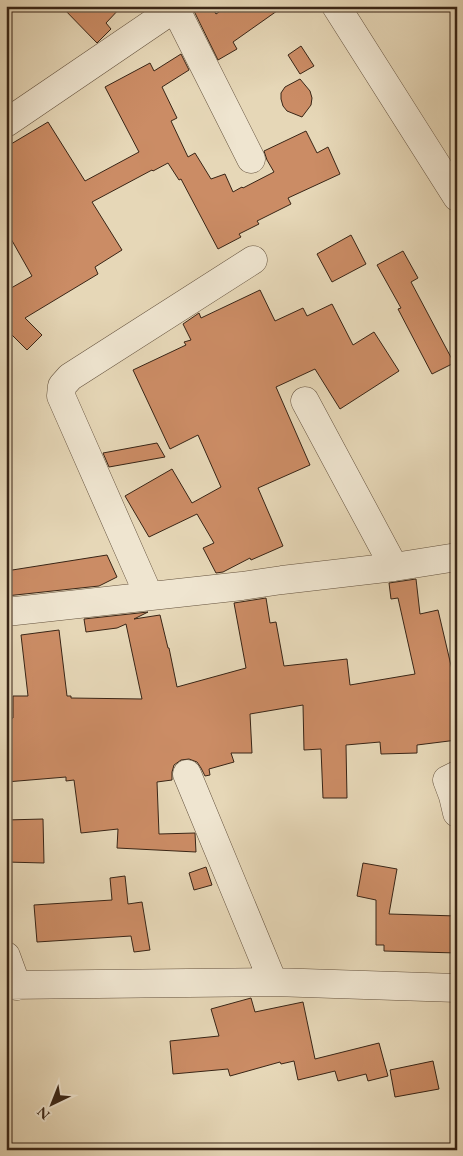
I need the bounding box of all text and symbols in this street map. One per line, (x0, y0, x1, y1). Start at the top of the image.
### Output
north arrow (28, 1078, 78, 1128)
text: N (32, 1103, 53, 1124)

